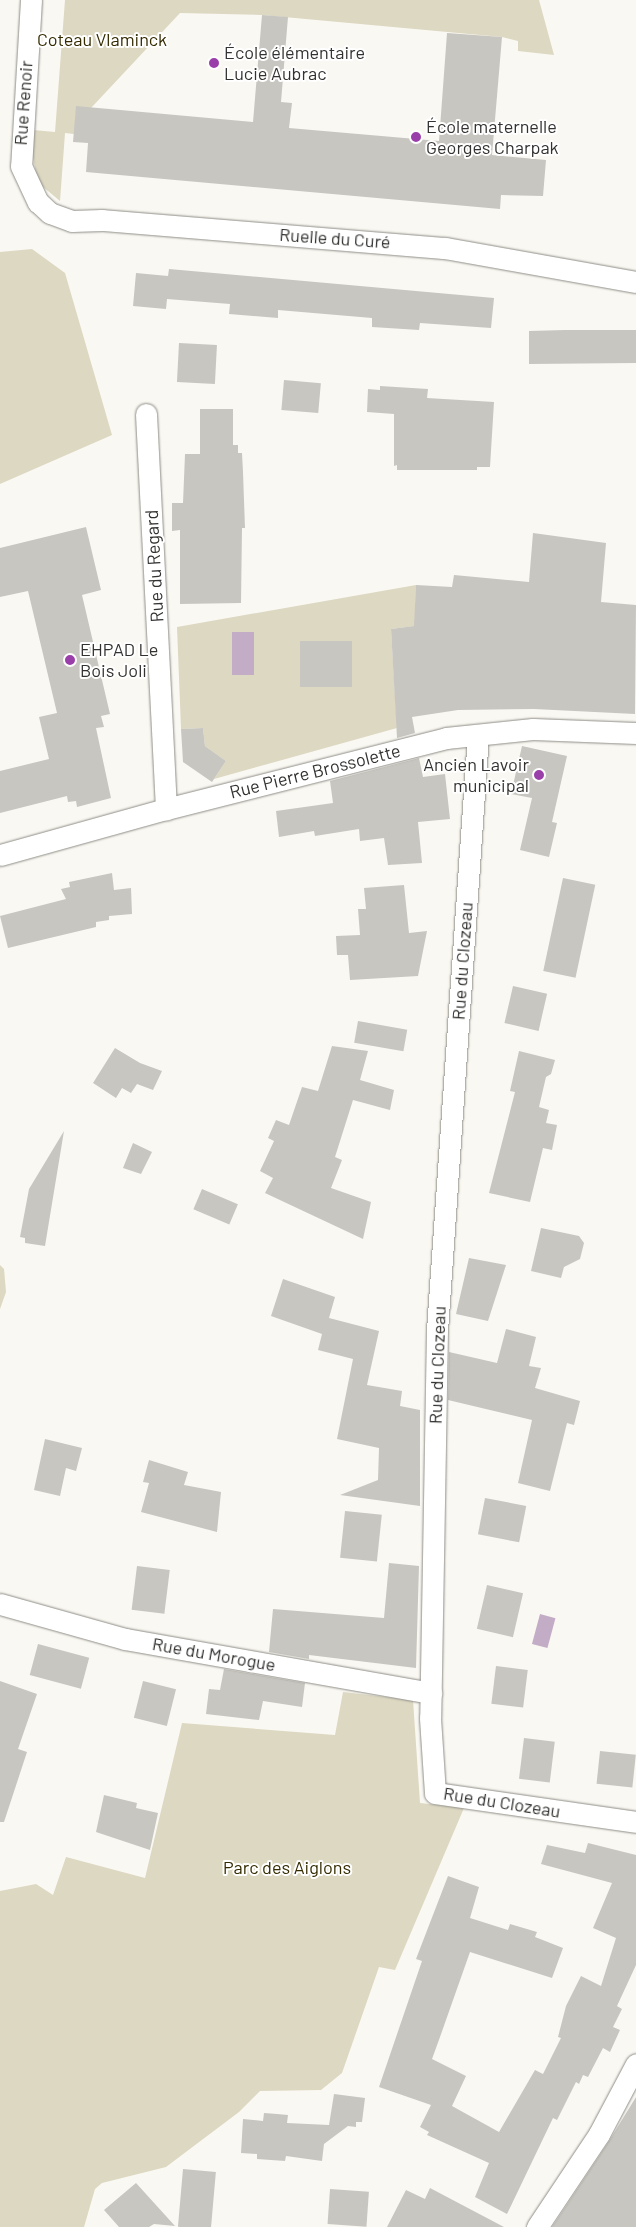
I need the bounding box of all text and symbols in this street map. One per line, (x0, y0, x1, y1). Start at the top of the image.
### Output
park label: Coteau Vlaminck (37, 28, 167, 50)
place label: École élémentaire Lucie Aubrac (224, 42, 365, 84)
marker: École élémentaire Lucie Aubrac (208, 57, 220, 69)
street label: Rue Renoir (9, 60, 37, 146)
place label: École maternelle Georges Charpak (426, 116, 559, 158)
marker: École maternelle Georges Charpak (410, 131, 422, 143)
street label: Ruelle du Curé (279, 223, 391, 253)
street label: Rue du Regard (140, 509, 168, 623)
place label: EHPAD Le Bois Joli (80, 639, 158, 682)
marker: EHPAD Le Bois Joli (64, 654, 76, 666)
street label: Rue Pierre Brossolette (227, 739, 403, 803)
place label: Ancien Lavoir municipal (423, 754, 529, 796)
marker: Ancien Lavoir municipal (533, 769, 545, 781)
street label: Rue du Clozeau (447, 901, 477, 1021)
street label: Rue du Clozeau (424, 1306, 450, 1424)
street label: Rue du Morogue (151, 1633, 277, 1675)
street label: Rue du Clozeau (442, 1782, 562, 1822)
park label: Parc des Aiglons (223, 1856, 351, 1878)

